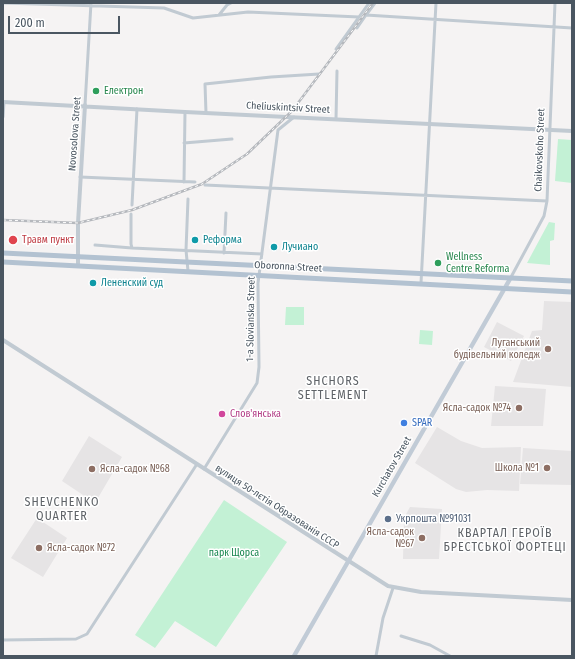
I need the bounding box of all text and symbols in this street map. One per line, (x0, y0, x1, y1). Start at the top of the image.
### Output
scale bar (10, 8, 122, 34)
text: 200 m (15, 16, 45, 30)
place label: Електрон (104, 85, 143, 97)
marker: Електрон (91, 86, 101, 96)
street label: Novosolova Street (66, 96, 84, 172)
street label: Cheliuskintsiv Street (246, 100, 330, 116)
street label: Chaikovskoho Street (533, 108, 547, 192)
marker: Травм пункт (7, 234, 19, 246)
place label: Травм пункт (22, 234, 74, 246)
place label: Реформа (203, 234, 242, 246)
marker: Реформа (190, 235, 200, 245)
place label: Лучиано (282, 241, 318, 253)
marker: Лучиано (269, 242, 279, 252)
place label: Wellness Centre Reforma (446, 251, 509, 274)
marker: Wellness Centre Reforma (433, 258, 443, 268)
street label: Oboronna Street (254, 259, 322, 275)
street label: 1-a Slovianska Street (244, 276, 258, 362)
place label: Лененский суд (101, 277, 163, 289)
marker: Лененский суд (88, 278, 98, 288)
place label: Луганський будівельний коледж (454, 337, 540, 360)
marker: Луганський будівельний коледж (543, 344, 553, 354)
district label: SHCHORS SETTLEMENT (298, 375, 368, 403)
place label: Ясла-садок №74 (443, 402, 511, 414)
marker: Ясла-садок №74 (514, 403, 524, 413)
place label: Слов'янська (230, 408, 281, 420)
marker: Слов'янська (217, 409, 227, 419)
place label: SPAR (412, 417, 432, 429)
marker: SPAR (399, 418, 409, 428)
street label: Kurchatov Street (370, 435, 414, 499)
street label: вулиця 50-лєтія Образованія СССР (213, 462, 341, 552)
place label: Школа №1 (495, 462, 539, 474)
place label: Ясла-садок №68 (100, 463, 170, 475)
marker: Школа №1 (542, 463, 552, 473)
marker: Ясла-садок №68 (87, 464, 97, 474)
district label: SHEVCHENKO QUARTER (25, 496, 99, 524)
place label: Укрпошта №91031 (396, 513, 471, 525)
marker: Укрпошта №91031 (383, 514, 393, 524)
place label: Ясла-садок №67 (367, 526, 414, 550)
district label: КВАРТАЛ ГЕРОЇВ БРЕСТСЬКОЇ ФОРТЕЦІ (443, 527, 567, 555)
marker: Ясла-садок №67 (417, 533, 427, 543)
place label: Ясла-садок №72 (47, 542, 115, 554)
marker: Ясла-садок №72 (34, 543, 44, 553)
park label: парк Щорса (209, 547, 259, 559)

